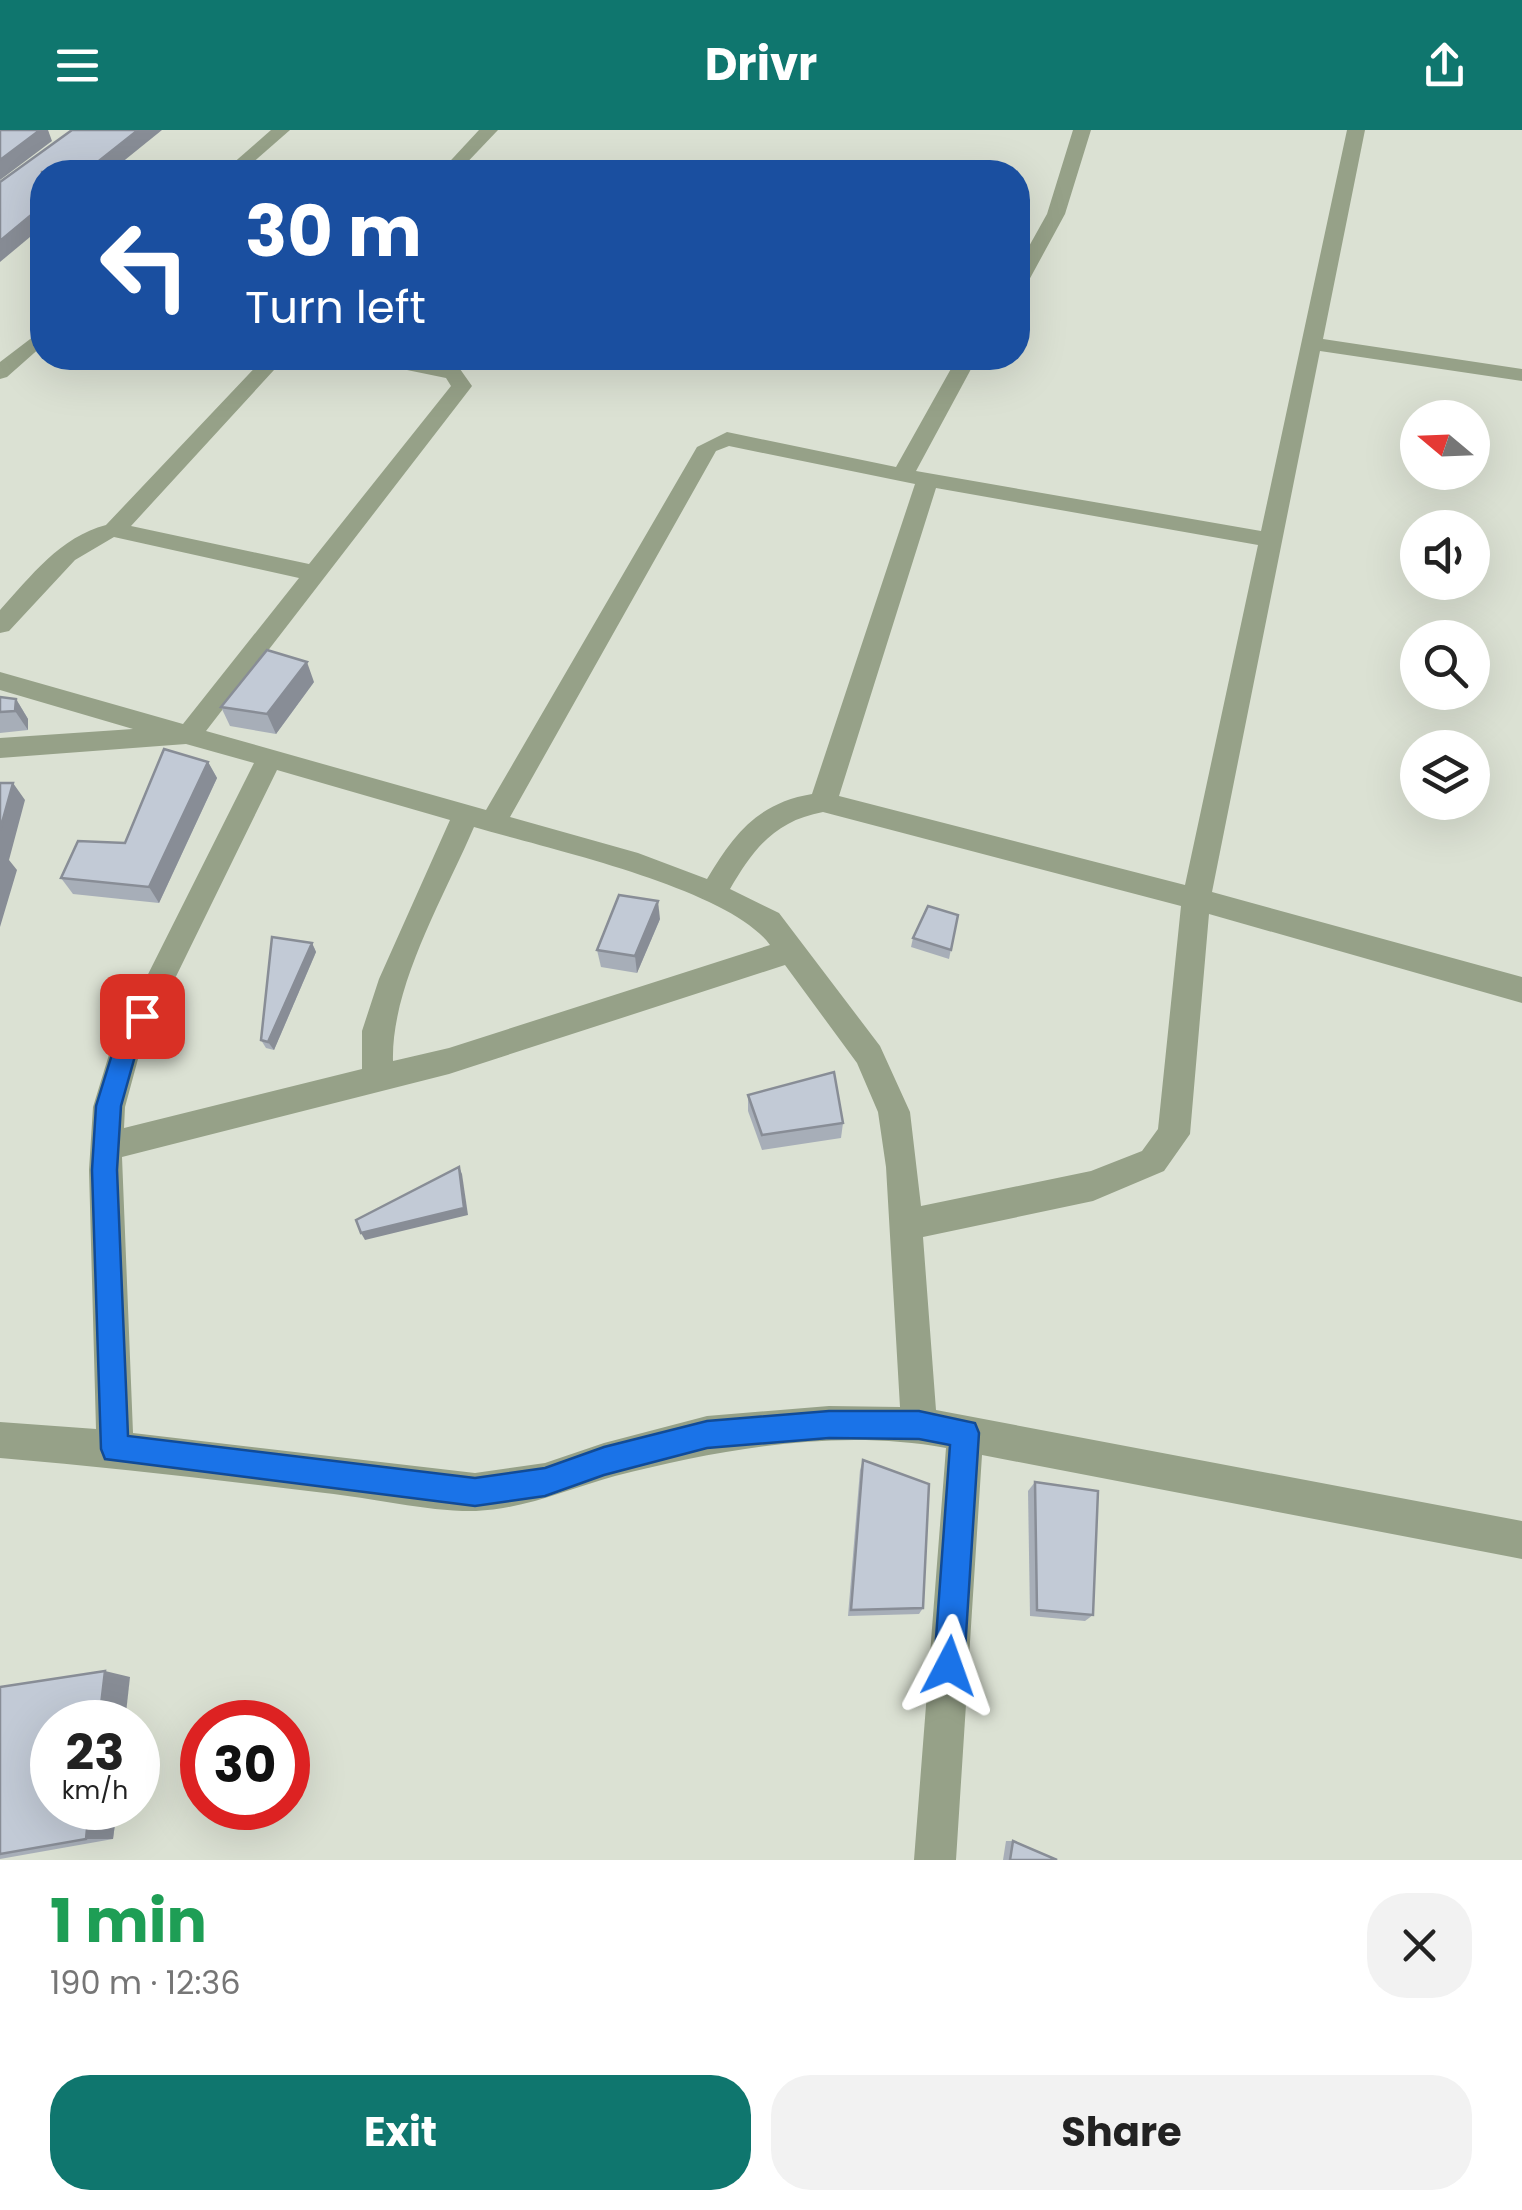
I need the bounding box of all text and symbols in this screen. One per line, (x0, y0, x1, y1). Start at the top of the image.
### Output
text: Drivr (705, 33, 817, 96)
icon: menu (50, 38, 105, 93)
icon: share (1417, 38, 1472, 93)
text: 30 m (245, 182, 422, 281)
icon: left (80, 200, 210, 330)
text: Turn left (245, 276, 426, 339)
north arrow (1400, 400, 1490, 490)
map controls (1400, 400, 1490, 820)
button: sound (1400, 510, 1490, 600)
button: search (1400, 620, 1490, 710)
button: layers (1400, 730, 1490, 820)
pin (100, 974, 185, 1059)
icon: arrive (115, 989, 170, 1044)
position arrow (897, 1614, 1001, 1718)
speed limit sign: 30 (180, 1700, 310, 1830)
text: 23 (66, 1717, 124, 1788)
text: km/h (62, 1773, 128, 1808)
text: 1 min (50, 1879, 207, 1963)
button: close (1367, 1893, 1472, 1998)
text: 190 m · 12:36 (50, 1960, 241, 2005)
button: Exit (50, 2075, 751, 2190)
button: Share (771, 2075, 1472, 2190)

